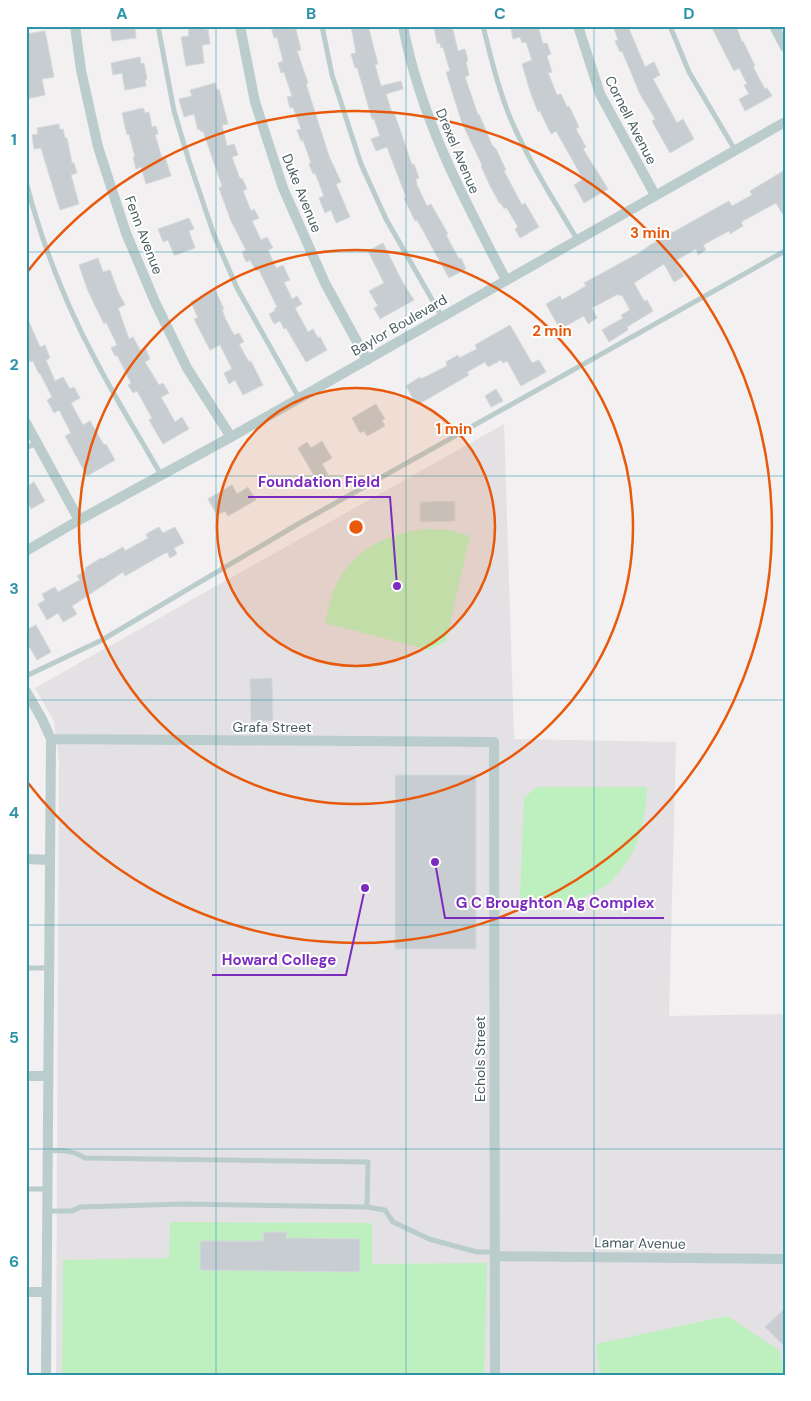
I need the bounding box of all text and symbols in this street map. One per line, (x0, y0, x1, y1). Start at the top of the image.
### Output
text: A (116, 3, 128, 24)
text: B (306, 3, 316, 24)
text: C (494, 3, 506, 24)
text: D (683, 3, 695, 24)
street label: Cornell Avenue (601, 73, 661, 167)
street label: Drexel Avenue (432, 106, 484, 197)
text: 1 (11, 129, 17, 150)
street label: Duke Avenue (278, 151, 326, 235)
street label: Fenn Avenue (121, 193, 167, 277)
text: 3 min (630, 223, 670, 243)
street label: Baylor Boulevard (348, 290, 450, 360)
text: 2 min (532, 321, 572, 341)
text: 2 (9, 354, 19, 375)
text: 1 min (436, 419, 472, 439)
callout: Foundation Field (248, 467, 390, 497)
text: Foundation Field (258, 472, 380, 492)
centre of rings (347, 518, 365, 536)
text: 3 (9, 578, 19, 599)
street label: Grafa Street (233, 718, 311, 736)
text: 4 (9, 802, 19, 823)
callout: G C Broughton Ag Complex (445, 888, 664, 918)
text: G C Broughton Ag Complex (456, 893, 655, 913)
callout: Howard College (212, 945, 346, 975)
text: Howard College (222, 950, 336, 970)
street label: Echols Street (471, 1016, 489, 1102)
text: 5 (9, 1027, 19, 1048)
street label: Lamar Avenue (594, 1233, 686, 1253)
text: 6 (9, 1251, 19, 1272)

